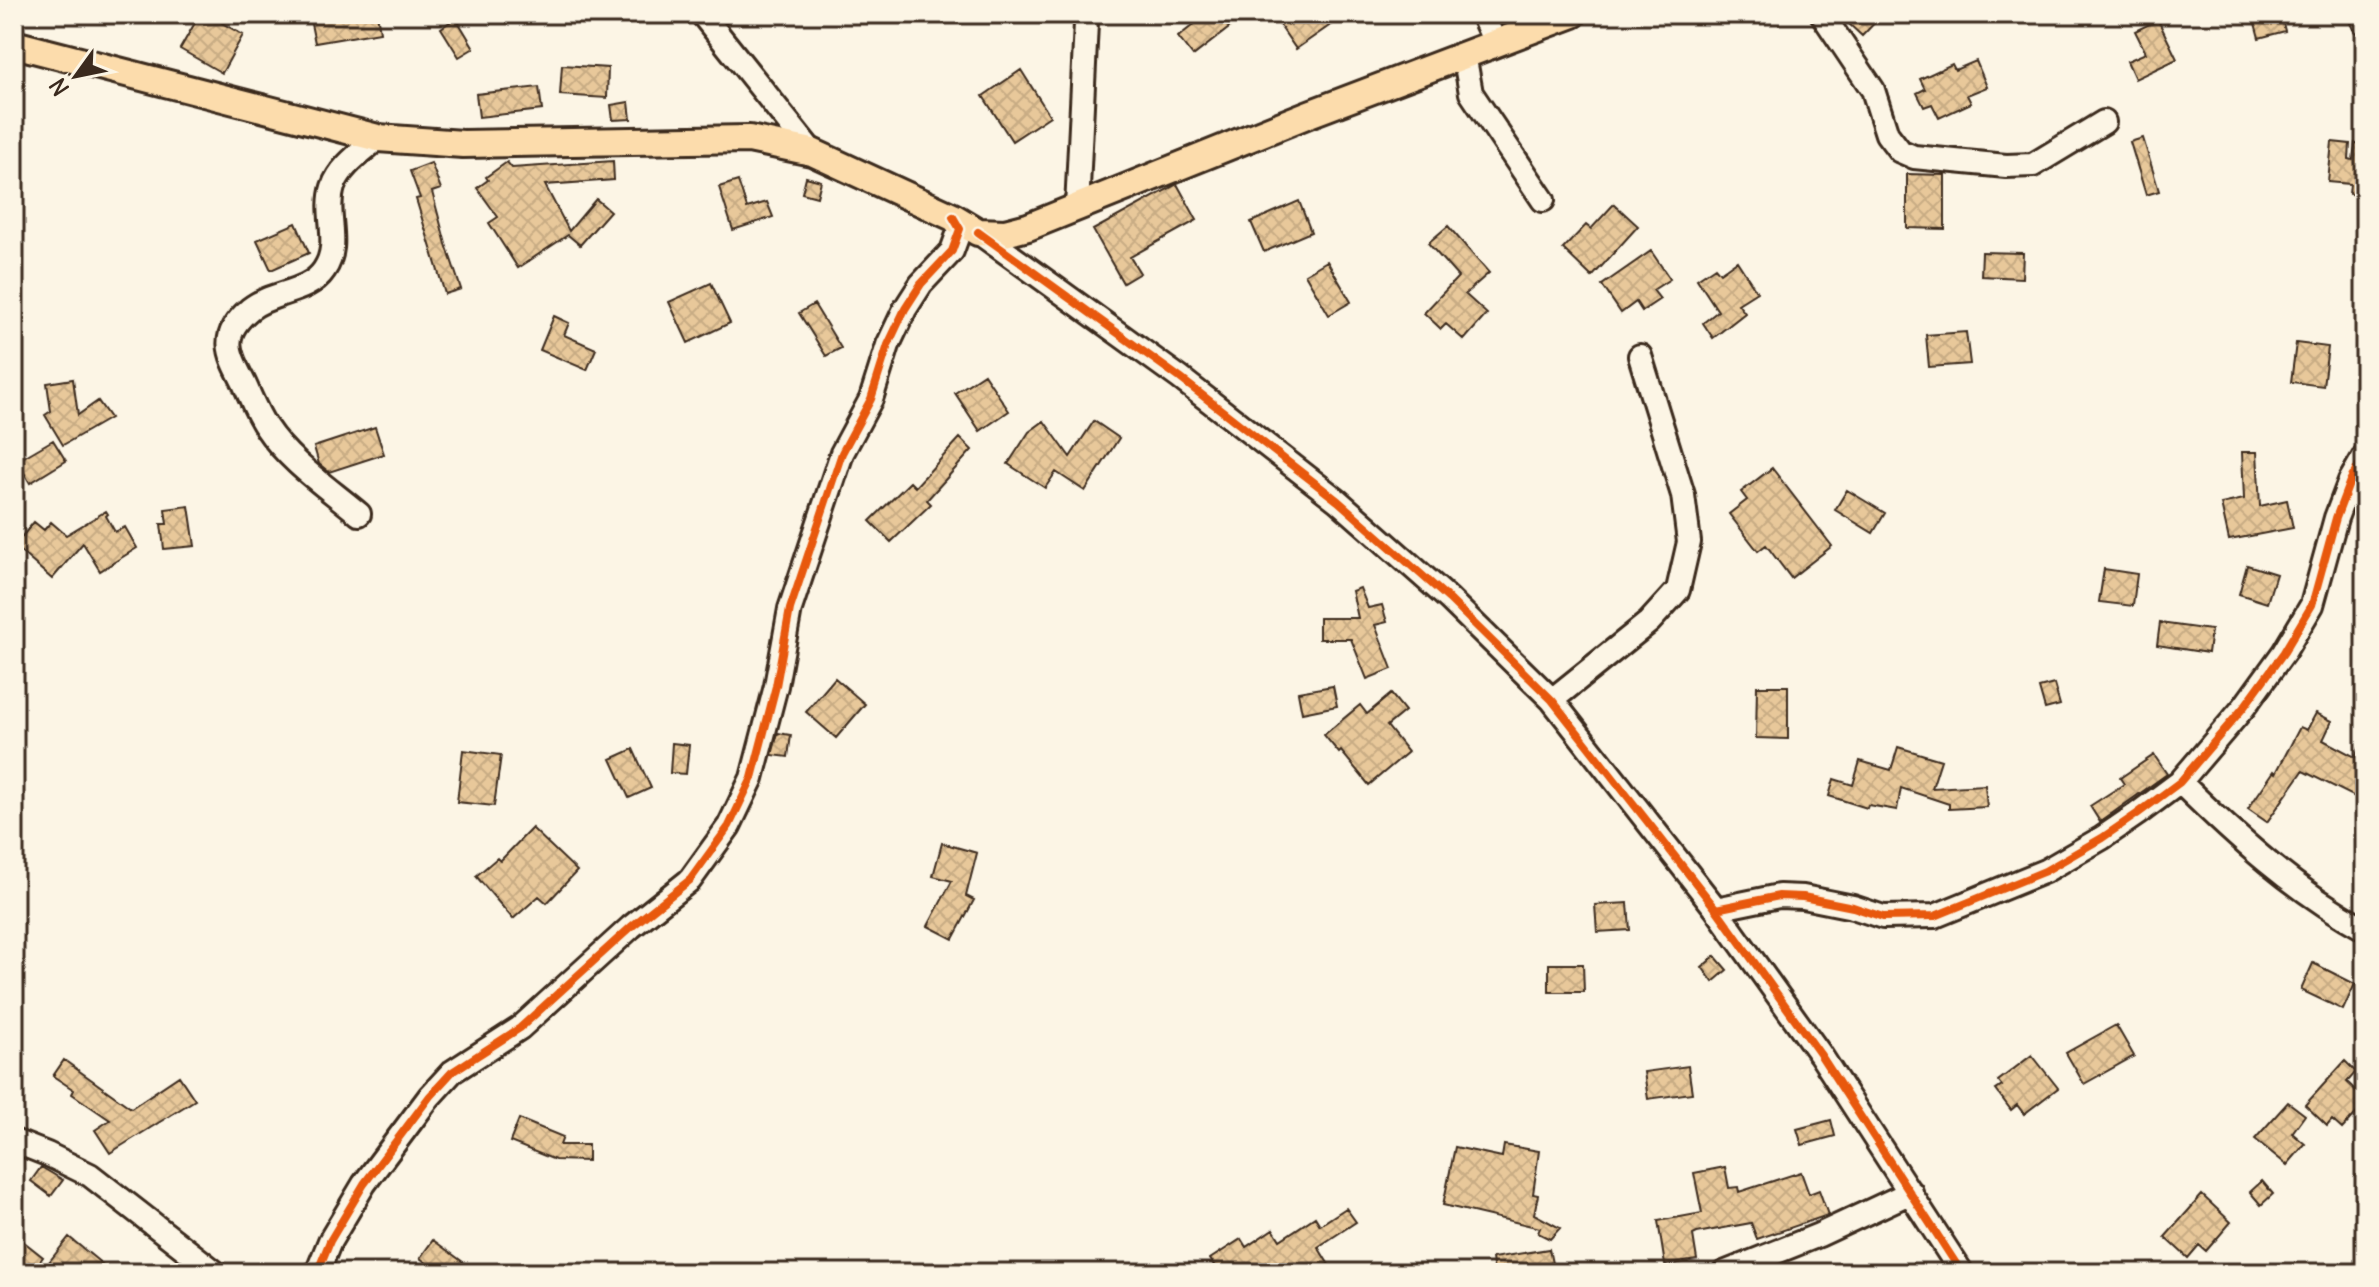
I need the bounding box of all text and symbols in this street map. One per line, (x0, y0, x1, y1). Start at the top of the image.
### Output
north arrow (36, 36, 116, 116)
text: N (43, 73, 75, 101)

